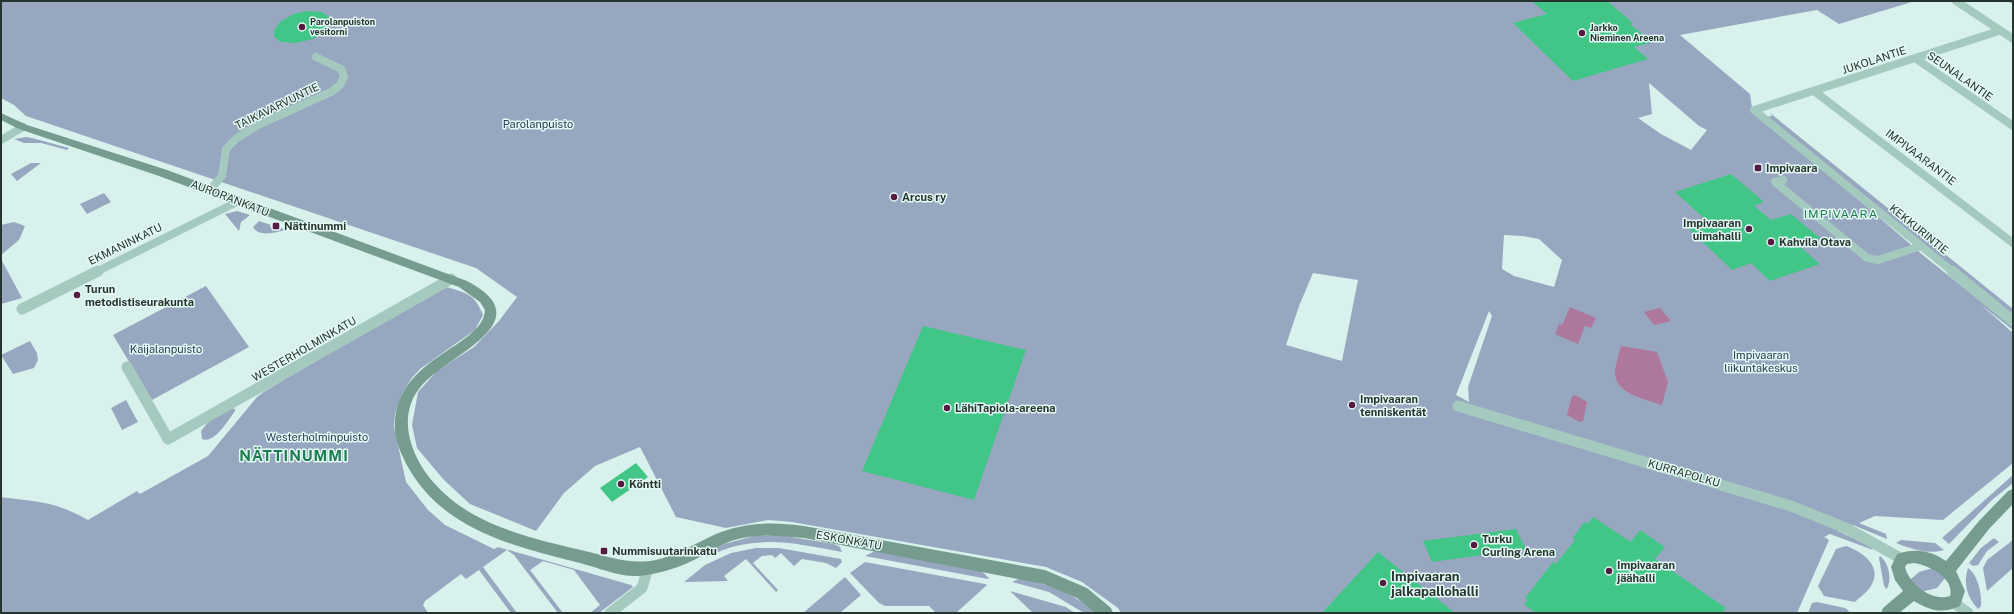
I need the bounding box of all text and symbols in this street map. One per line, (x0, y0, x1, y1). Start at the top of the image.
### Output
place label: Parolanpuiston vesitorni (310, 16, 375, 37)
marker: Parolanpuiston vesitorni (297, 22, 307, 32)
place label: Jarkko Nieminen Areena (1590, 22, 1664, 43)
marker: Jarkko Nieminen Areena (1577, 28, 1587, 38)
street label: JUKOLANTIE (1840, 44, 1908, 76)
street label: SEUNALANTIE (1925, 49, 1995, 103)
street label: TAIKAVARVUNTIE (233, 80, 321, 131)
park label: Parolanpuisto (503, 118, 573, 130)
street label: IMPIVAARANTIE (1883, 127, 1959, 187)
place label: Impivaara (1766, 162, 1817, 174)
marker: Impivaara (1753, 163, 1763, 173)
street label: AURORANKATU (189, 178, 271, 218)
place label: Arcus ry (902, 191, 947, 203)
marker: Arcus ry (889, 192, 899, 202)
street label: KEKKURINTIE (1887, 202, 1951, 256)
district label: IMPIVAARA (1804, 207, 1878, 221)
place label: Impivaaran uimahalli (1683, 217, 1741, 242)
place label: Nättinummi (284, 220, 346, 232)
street label: EKMANINKATU (86, 221, 164, 267)
marker: Nättinummi (271, 221, 281, 231)
marker: Impivaaran uimahalli (1744, 224, 1754, 234)
place label: Kahvila Otava (1779, 236, 1851, 248)
marker: Kahvila Otava (1766, 237, 1776, 247)
place label: Turun metodistiseurakunta (85, 283, 194, 308)
marker: Turun metodistiseurakunta (72, 290, 82, 300)
street label: WESTERHOLMINKATU (250, 314, 358, 384)
park label: Kaijalanpuisto (130, 343, 202, 355)
park label: Impivaaran liikuntakeskus (1724, 349, 1798, 374)
place label: Impivaaran tenniskentät (1360, 393, 1427, 418)
marker: Impivaaran tenniskentät (1347, 400, 1357, 410)
place label: LähiTapiola-areena (955, 402, 1056, 414)
marker: LähiTapiola-areena (942, 403, 952, 413)
park label: Westerholminpuisto (266, 431, 368, 443)
district label: NÄTTINUMMI (239, 447, 349, 464)
street label: KURRAPOLKU (1647, 457, 1721, 489)
place label: Köntti (629, 478, 661, 490)
marker: Köntti (616, 479, 626, 489)
street label: ESKONKATU (815, 528, 883, 552)
place label: Turku Curling Arena (1482, 533, 1555, 558)
marker: Turku Curling Arena (1469, 540, 1479, 550)
place label: Nummisuutarinkatu (612, 545, 717, 557)
marker: Nummisuutarinkatu (599, 546, 609, 556)
place label: Impivaaran jäähalli (1616, 559, 1675, 584)
marker: Impivaaran jäähalli (1604, 566, 1614, 576)
place label: Impivaaran jalkapallohalli (1390, 569, 1478, 599)
marker: Impivaaran jalkapallohalli (1378, 578, 1388, 588)

